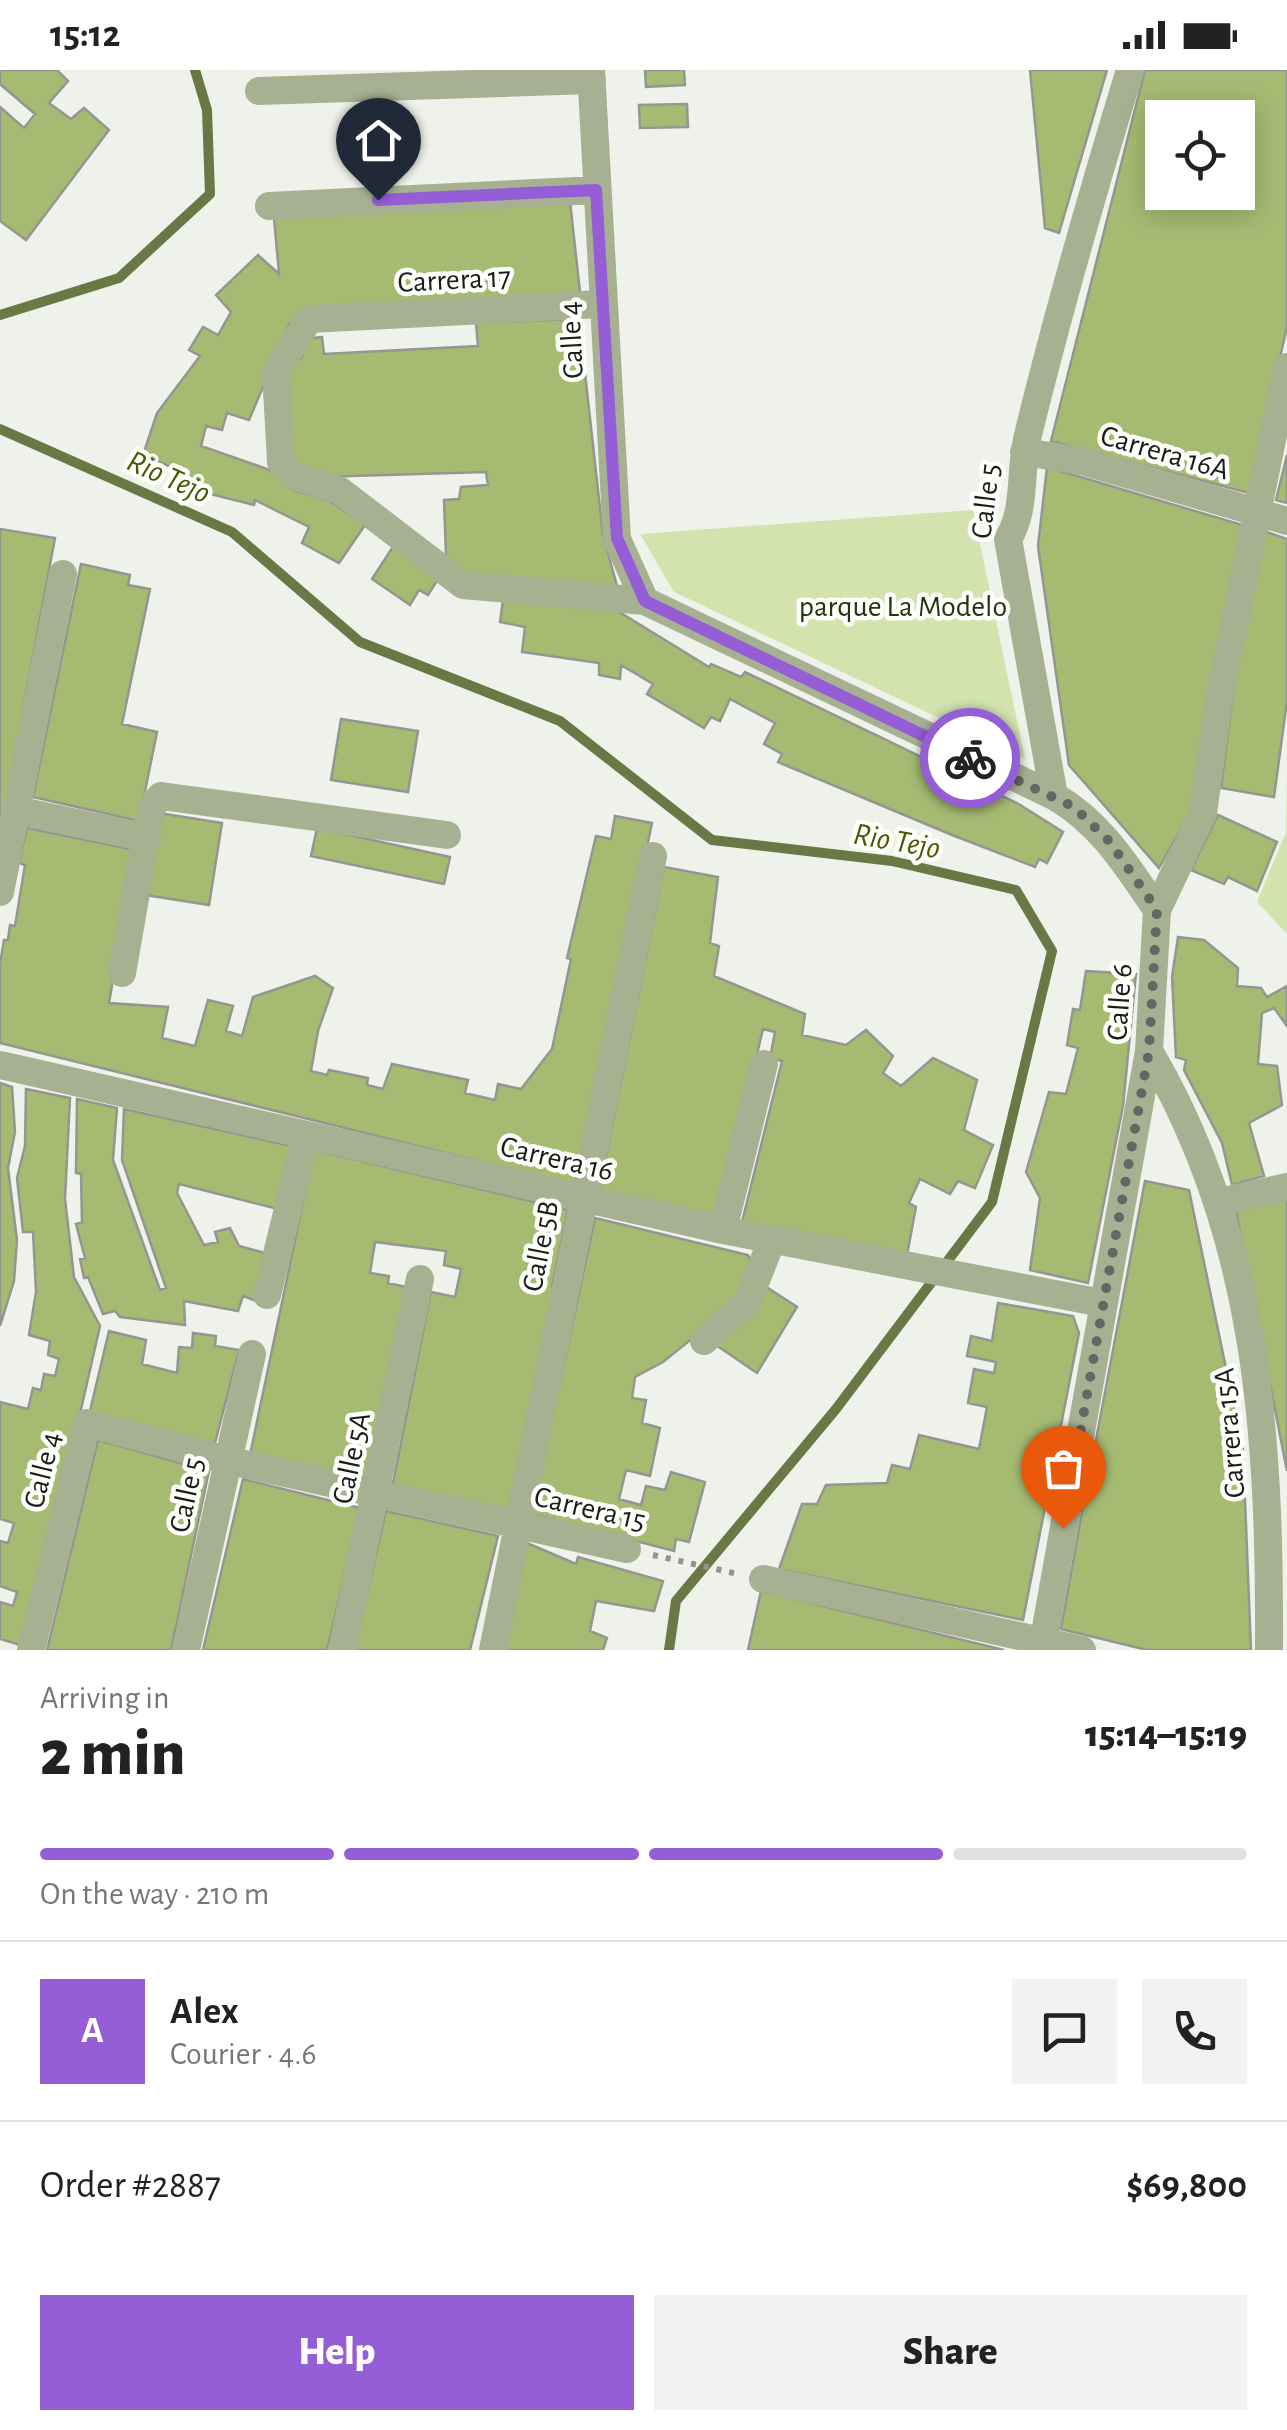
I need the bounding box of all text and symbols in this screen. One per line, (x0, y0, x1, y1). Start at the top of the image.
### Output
text: 15:12 (50, 16, 120, 54)
pin (336, 98, 421, 201)
map controls (1145, 100, 1255, 210)
button: locate (1145, 100, 1255, 210)
icon: home (351, 113, 406, 168)
street label: Carrera 17 (397, 262, 511, 298)
street label: Calle 4 (555, 300, 589, 379)
street label: Carrera 16A (1097, 420, 1232, 486)
water label: Rio Tejo (122, 445, 215, 509)
street label: Calle 5 (966, 462, 1005, 540)
park label: parque La Modelo (799, 592, 1007, 622)
courier (920, 708, 1020, 808)
icon: bike (943, 731, 998, 786)
water label: Rio Tejo (851, 818, 943, 864)
street label: Calle 6 (1102, 963, 1138, 1042)
street label: Carrera 16 (497, 1131, 616, 1187)
street label: Calle 5B (518, 1198, 564, 1294)
street label: Carrera 15A (1209, 1366, 1251, 1499)
street label: Calle 5A (328, 1410, 376, 1507)
pin (1021, 1426, 1106, 1529)
street label: Calle 4 (19, 1429, 67, 1511)
icon: bag (1036, 1441, 1091, 1496)
street label: Calle 5 (164, 1455, 210, 1535)
street label: Carrera 15 (531, 1482, 648, 1536)
text: Arriving in (40, 1682, 169, 1714)
text: 15:14–15:19 (1085, 1716, 1247, 1754)
text: 2 min (40, 1722, 186, 1787)
text: On the way · 210 m (40, 1878, 269, 1910)
button: chat (1012, 1979, 1117, 2084)
button: phone (1142, 1979, 1247, 2084)
text: Alex (170, 1993, 239, 2031)
text: A (81, 2012, 104, 2050)
text: Courier · 4.6 (170, 2038, 317, 2070)
text: Order #2887 (40, 2167, 221, 2205)
text: $69,800 (1126, 2167, 1247, 2205)
button: Help (40, 2295, 634, 2410)
button: Share (654, 2295, 1247, 2410)

